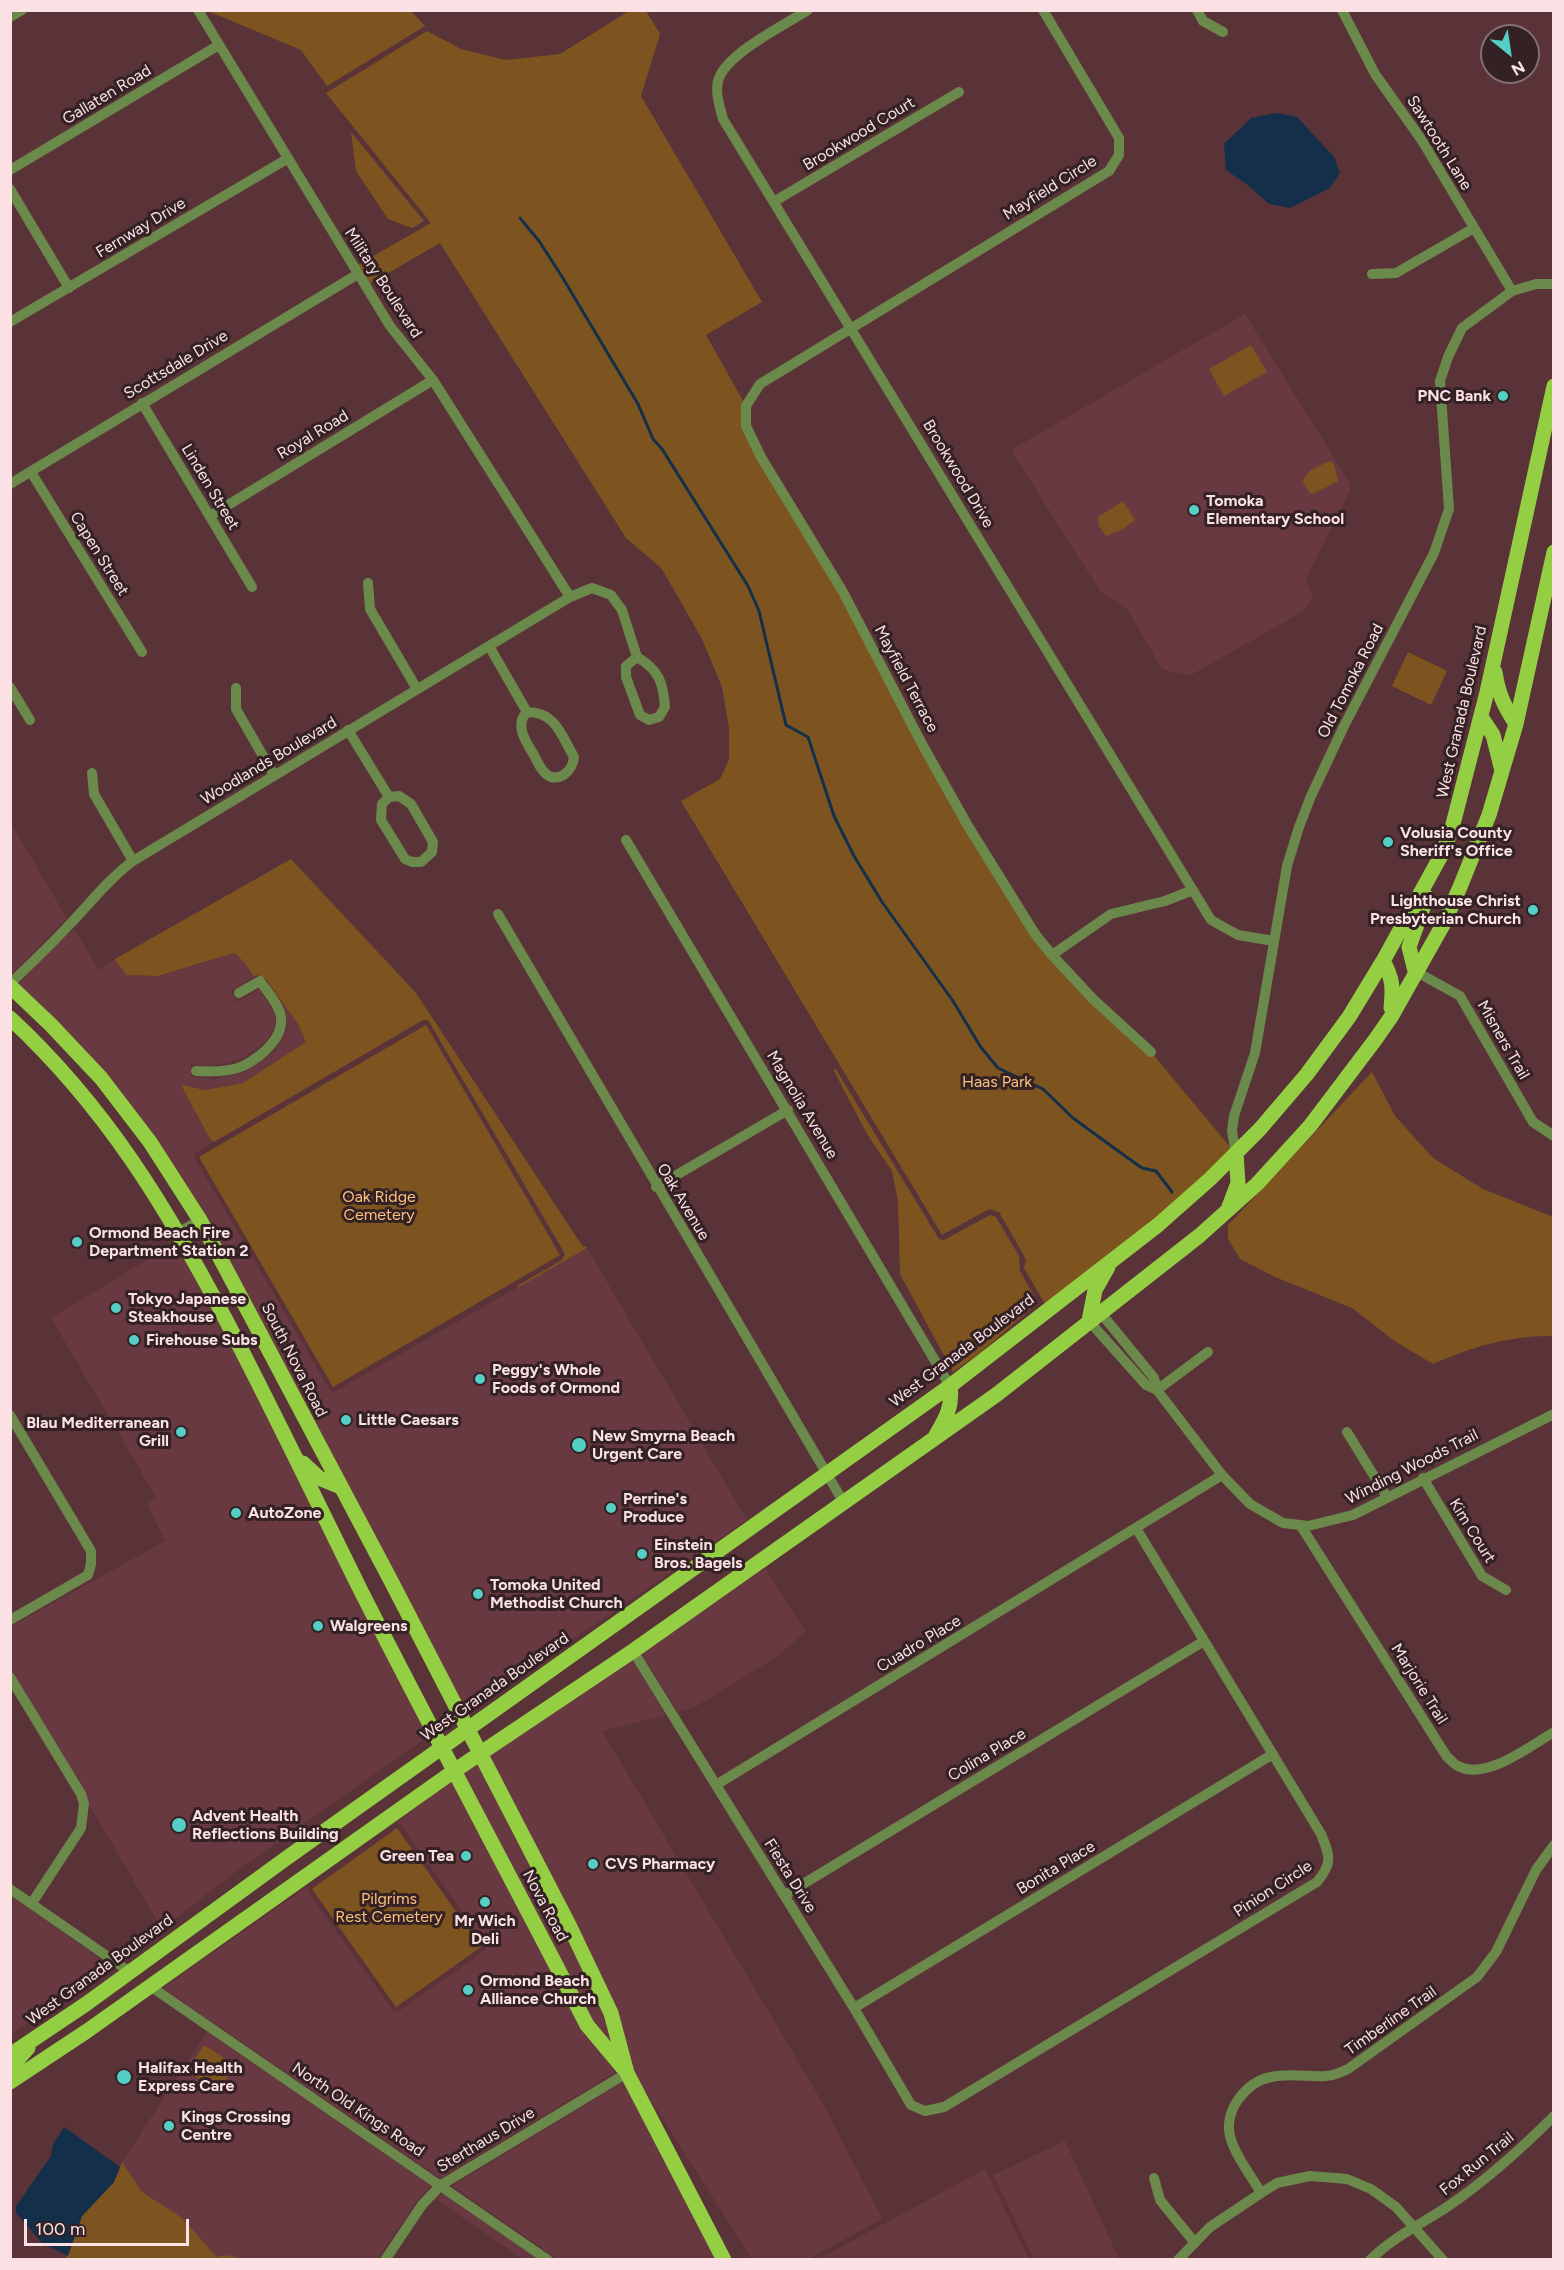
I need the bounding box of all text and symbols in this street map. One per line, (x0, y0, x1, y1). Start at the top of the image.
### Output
north arrow (1480, 24, 1540, 84)
text: N (1508, 57, 1528, 80)
street label: Gallaten Road (59, 61, 155, 129)
street label: Sawtooth Lane (1402, 92, 1476, 194)
street label: Brookwood Court (800, 93, 918, 175)
street label: Mayfield Circle (1000, 152, 1100, 224)
street label: Fernway Drive (93, 194, 189, 262)
street label: Military Boulevard (340, 224, 426, 342)
street label: Scottsdale Drive (120, 326, 232, 404)
place label: PNC Bank (1418, 386, 1491, 406)
marker: PNC Bank (1496, 389, 1510, 403)
street label: Royal Road (274, 406, 352, 464)
street label: Brookwood Drive (918, 416, 998, 532)
street label: Linden Street (177, 441, 243, 533)
place label: Tomoka Elementary School (1206, 491, 1344, 529)
marker: Tomoka Elementary School (1187, 503, 1201, 517)
street label: Capen Street (66, 508, 132, 600)
street label: Old Tomoka Road (1314, 621, 1388, 741)
street label: Mayfield Terrace (870, 622, 942, 736)
street label: West Granada Boulevard (1433, 624, 1491, 800)
street label: Woodlands Boulevard (198, 713, 340, 809)
place label: Volusia County Sheriff's Office (1400, 823, 1513, 861)
marker: Volusia County Sheriff's Office (1381, 835, 1395, 849)
place label: Lighthouse Christ Presbyterian Church (1370, 891, 1521, 929)
marker: Lighthouse Christ Presbyterian Church (1526, 903, 1540, 917)
street label: Misners Trail (1473, 997, 1533, 1083)
street label: Magnolia Avenue (762, 1047, 842, 1163)
park label: Haas Park (962, 1072, 1032, 1092)
street label: Oak Avenue (653, 1160, 713, 1244)
park label: Oak Ridge Cemetery (342, 1187, 416, 1225)
place label: Ormond Beach Fire Department Station 2 (89, 1223, 248, 1261)
marker: Ormond Beach Fire Department Station 2 (70, 1235, 84, 1249)
place label: Tokyo Japanese Steakhouse (128, 1289, 246, 1327)
street label: West Granada Boulevard (886, 1290, 1038, 1412)
street label: South Nova Road (257, 1300, 331, 1420)
marker: Tokyo Japanese Steakhouse (109, 1301, 123, 1315)
place label: Firehouse Subs (146, 1330, 257, 1350)
marker: Firehouse Subs (127, 1333, 141, 1347)
place label: Peggy's Whole Foods of Ormond (492, 1360, 620, 1398)
marker: Peggy's Whole Foods of Ormond (473, 1372, 487, 1386)
place label: Little Caesars (358, 1410, 459, 1430)
place label: Blau Mediterranean Grill (26, 1413, 169, 1451)
marker: Little Caesars (339, 1413, 353, 1427)
marker: Blau Mediterranean Grill (174, 1425, 188, 1439)
street label: Winding Woods Trail (1342, 1425, 1482, 1509)
place label: New Smyrna Beach Urgent Care (592, 1426, 735, 1464)
marker: New Smyrna Beach Urgent Care (570, 1436, 588, 1454)
place label: Perrine's Produce (623, 1489, 687, 1527)
street label: Kim Court (1445, 1495, 1499, 1567)
marker: Perrine's Produce (604, 1501, 618, 1515)
place label: AutoZone (248, 1503, 321, 1523)
marker: AutoZone (229, 1506, 243, 1520)
place label: Einstein Bros. Bagels (654, 1535, 743, 1573)
marker: Einstein Bros. Bagels (635, 1547, 649, 1561)
place label: Tomoka United Methodist Church (490, 1575, 623, 1613)
marker: Tomoka United Methodist Church (471, 1587, 485, 1601)
street label: Cuadro Place (873, 1611, 965, 1677)
place label: Walgreens (330, 1616, 407, 1636)
marker: Walgreens (311, 1619, 325, 1633)
street label: West Granada Boulevard (417, 1629, 573, 1745)
street label: Marjorie Trail (1387, 1640, 1451, 1728)
street label: Colina Place (945, 1724, 1029, 1786)
place label: Advent Health Reflections Building (192, 1806, 339, 1844)
marker: Advent Health Reflections Building (170, 1816, 188, 1834)
street label: Fiesta Drive (760, 1835, 820, 1917)
street label: Bonita Place (1013, 1837, 1099, 1899)
place label: Green Tea (380, 1846, 454, 1866)
marker: Green Tea (459, 1849, 473, 1863)
place label: CVS Pharmacy (605, 1854, 715, 1874)
marker: CVS Pharmacy (586, 1857, 600, 1871)
street label: Pinion Circle (1230, 1857, 1316, 1921)
street label: Nova Road (518, 1867, 572, 1945)
park label: Pilgrims Rest Cemetery (335, 1889, 443, 1927)
marker: Mr Wich Deli (478, 1895, 492, 1909)
street label: West Granada Boulevard (23, 1910, 177, 2030)
place label: Mr Wich Deli (454, 1911, 516, 1949)
place label: Ormond Beach Alliance Church (480, 1971, 596, 2009)
street label: Timberline Trail (1341, 1982, 1441, 2060)
marker: Ormond Beach Alliance Church (461, 1983, 475, 1997)
place label: Halifax Health Express Care (138, 2058, 243, 2096)
street label: North Old Kings Road (288, 2059, 428, 2161)
marker: Halifax Health Express Care (115, 2068, 133, 2086)
street label: Sterthaus Drive (434, 2103, 538, 2177)
place label: Kings Crossing Centre (181, 2107, 291, 2145)
marker: Kings Crossing Centre (162, 2119, 176, 2133)
street label: Fox Run Trail (1436, 2128, 1518, 2200)
scale bar (27, 2207, 192, 2245)
text: 100 m (35, 2218, 85, 2240)

